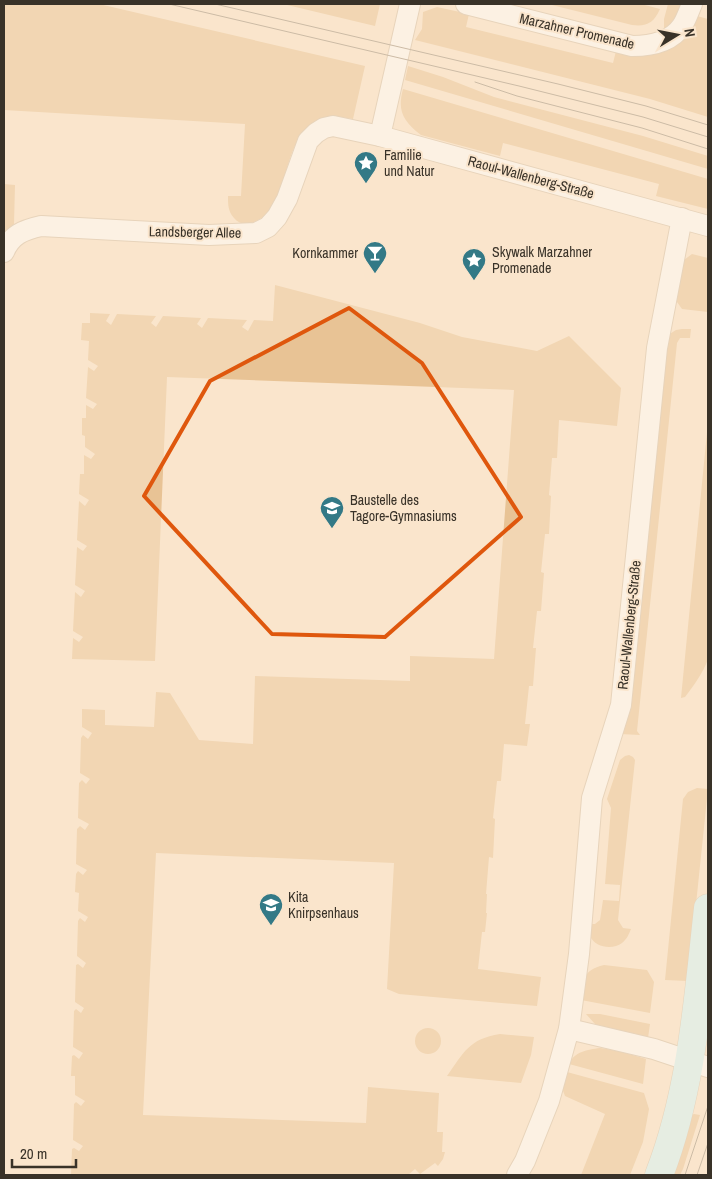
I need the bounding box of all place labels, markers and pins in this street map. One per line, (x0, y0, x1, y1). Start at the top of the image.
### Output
place label: Familie und Natur (384, 146, 435, 180)
place icon: Familie und Natur (353, 150, 379, 184)
bar icon: Kornkammer (362, 240, 388, 274)
place label: Skywalk Marzahner Promenade (492, 243, 592, 277)
place label: Kornkammer (292, 244, 358, 262)
place icon: Skywalk Marzahner Promenade (461, 247, 487, 281)
place label: Baustelle des Tagore-Gymnasiums (350, 491, 457, 525)
school or university icon: Baustelle des Tagore-Gymnasiums (319, 495, 345, 529)
place label: Kita Knirpsenhaus (288, 888, 359, 922)
school or university icon: Kita Knirpsenhaus (258, 892, 284, 926)

